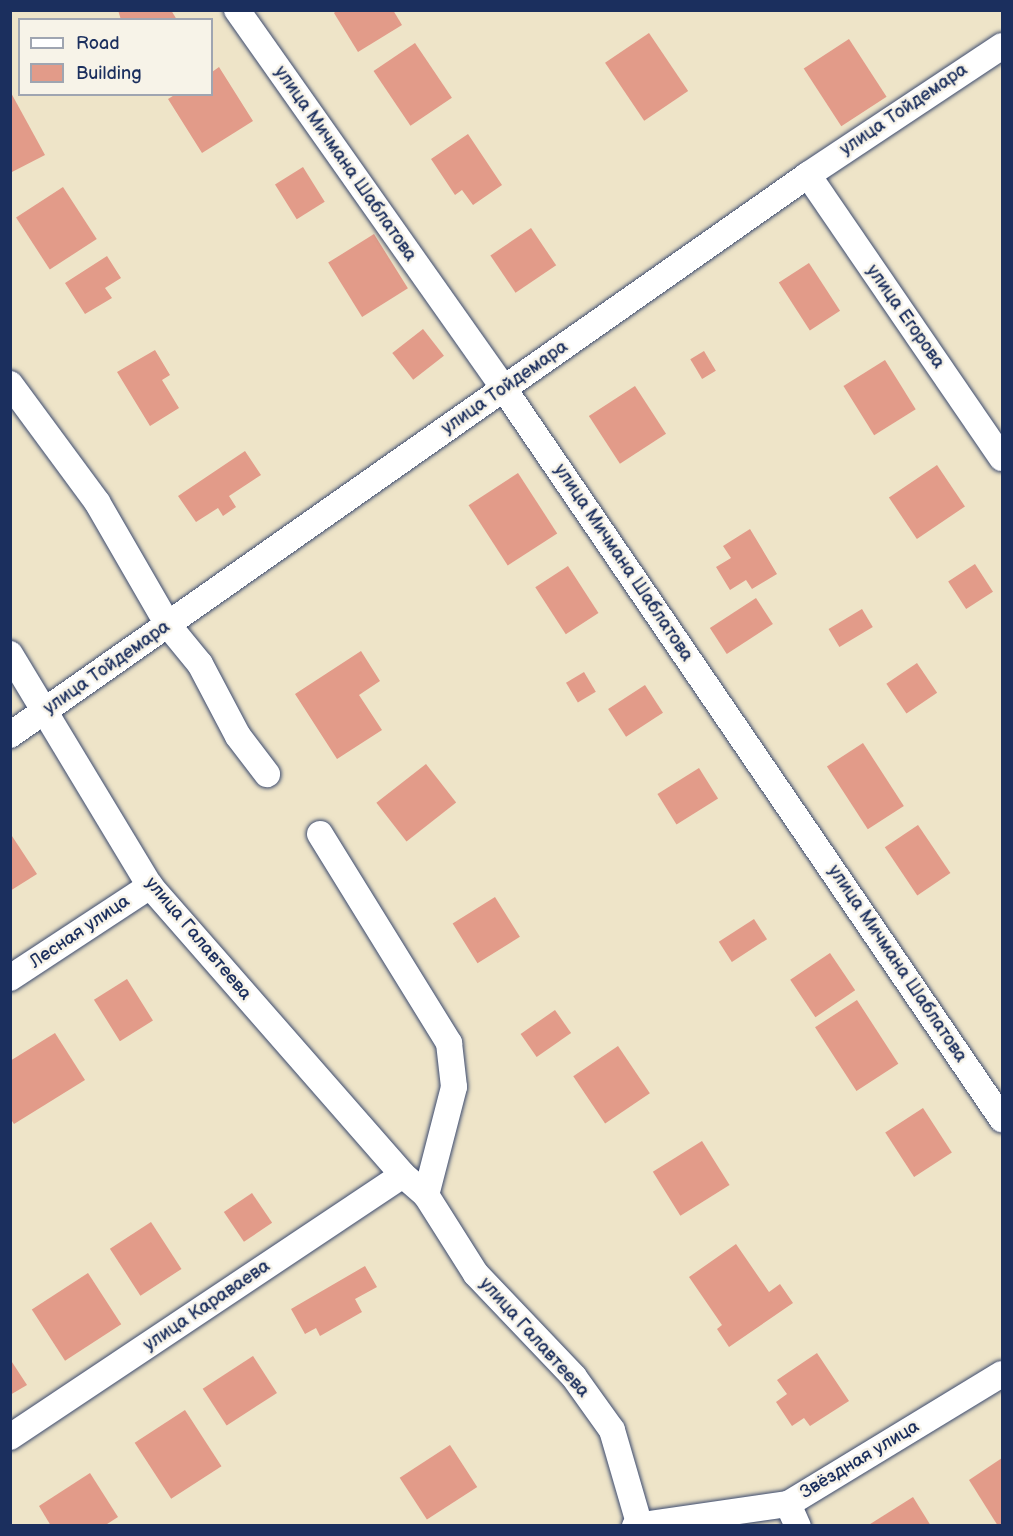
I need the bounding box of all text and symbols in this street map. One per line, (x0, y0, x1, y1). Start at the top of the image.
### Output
legend (18, 18, 213, 96)
text: Road (76, 33, 120, 54)
street label: улица Тойдемара (836, 59, 972, 161)
street label: улица Мичмана Шаблатова (269, 62, 421, 266)
text: Building (76, 63, 142, 84)
street label: улица Егорова (861, 261, 949, 373)
street label: улица Тойдемара (438, 336, 572, 440)
street label: улица Мичмана Шаблатова (549, 460, 697, 666)
street label: улица Тойдемара (40, 616, 174, 720)
street label: улица Мичмана Шаблатова (823, 861, 971, 1067)
street label: улица Галавтеева (140, 873, 256, 1005)
street label: Лесная улица (26, 891, 134, 973)
street label: улица Караваева (140, 1256, 274, 1356)
street label: улица Галавтеева (474, 1274, 594, 1402)
street label: Звёздная улица (797, 1416, 923, 1504)

